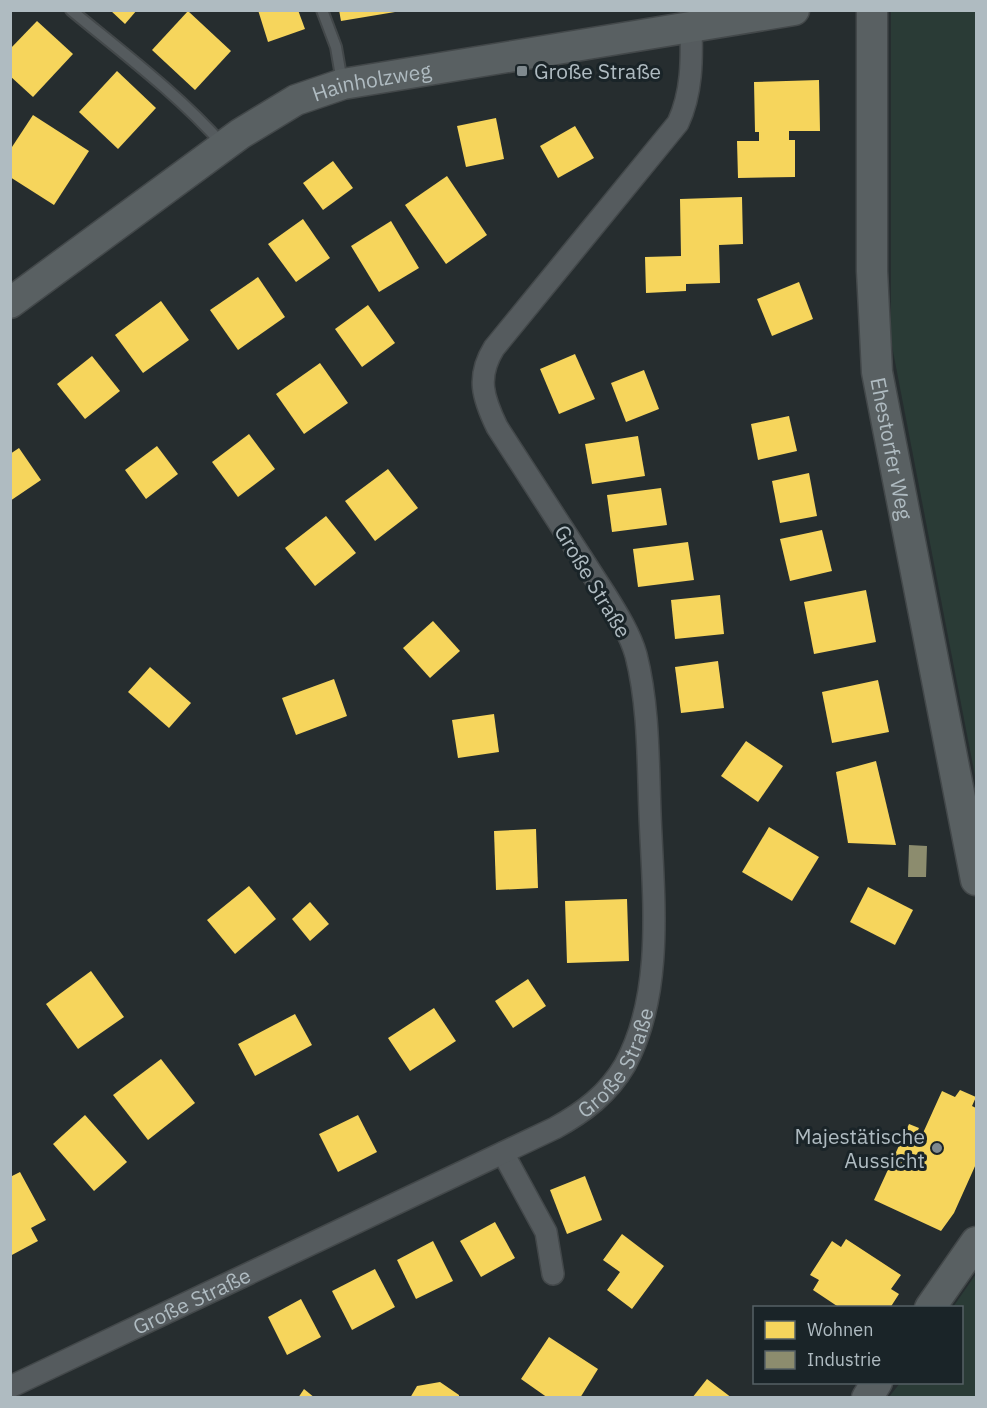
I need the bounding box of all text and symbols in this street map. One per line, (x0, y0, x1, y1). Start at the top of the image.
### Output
street label: Hainholzweg (308, 56, 433, 108)
place label: Große Straße (534, 57, 661, 85)
marker: Große Straße (515, 64, 529, 78)
street label: Ehestorfer Weg (864, 375, 919, 522)
street label: Große Straße (548, 519, 638, 643)
street label: Große Straße (571, 1005, 659, 1124)
place label: Majestätische Aussicht (794, 1122, 925, 1174)
marker: Majestätische Aussicht (930, 1141, 944, 1155)
street label: Große Straße (128, 1261, 255, 1341)
legend (753, 1306, 963, 1384)
text: Wohnen (807, 1318, 873, 1341)
text: Industrie (807, 1348, 881, 1371)

